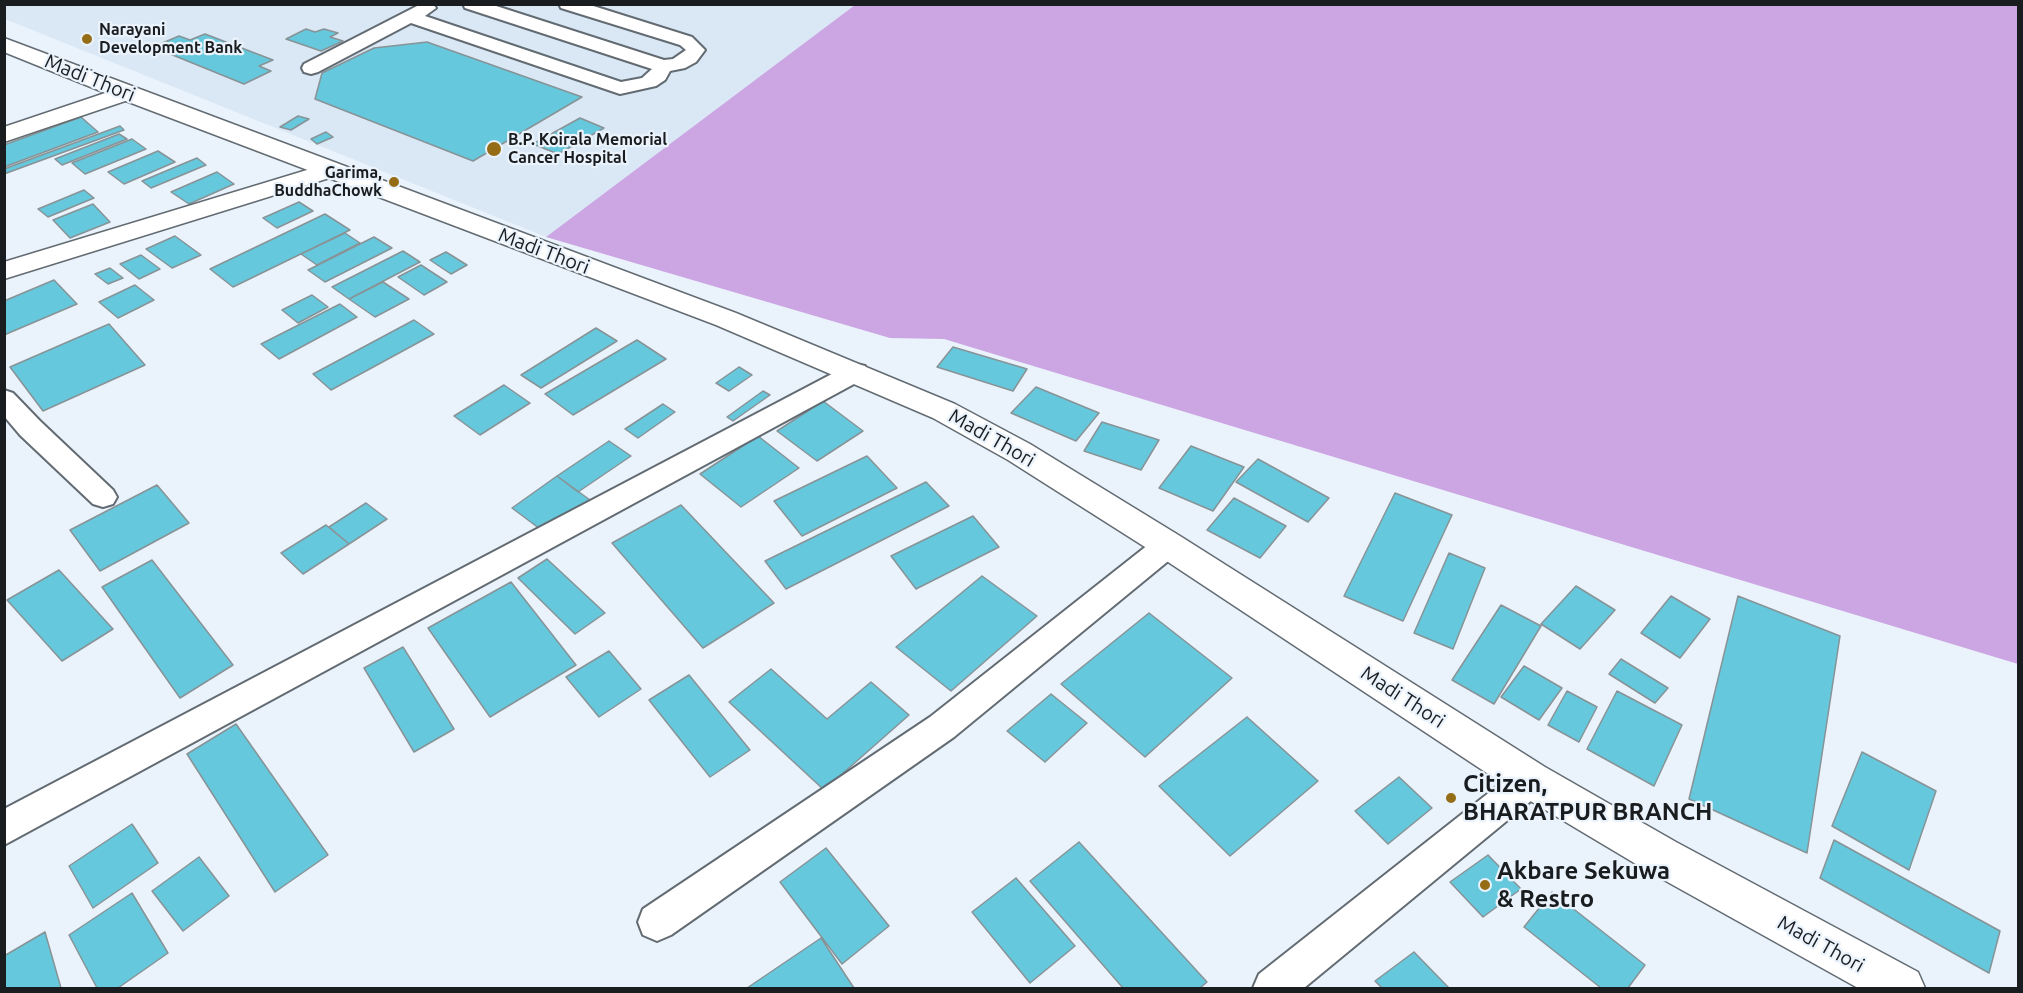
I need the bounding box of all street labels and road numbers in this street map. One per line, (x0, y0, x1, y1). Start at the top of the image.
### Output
street label: Madi Thori (41, 49, 139, 107)
street label: Madi Thori (495, 223, 593, 279)
street label: Madi Thori (945, 404, 1039, 472)
street label: Madi Thori (1356, 661, 1450, 733)
street label: Madi Thori (1773, 910, 1869, 978)

